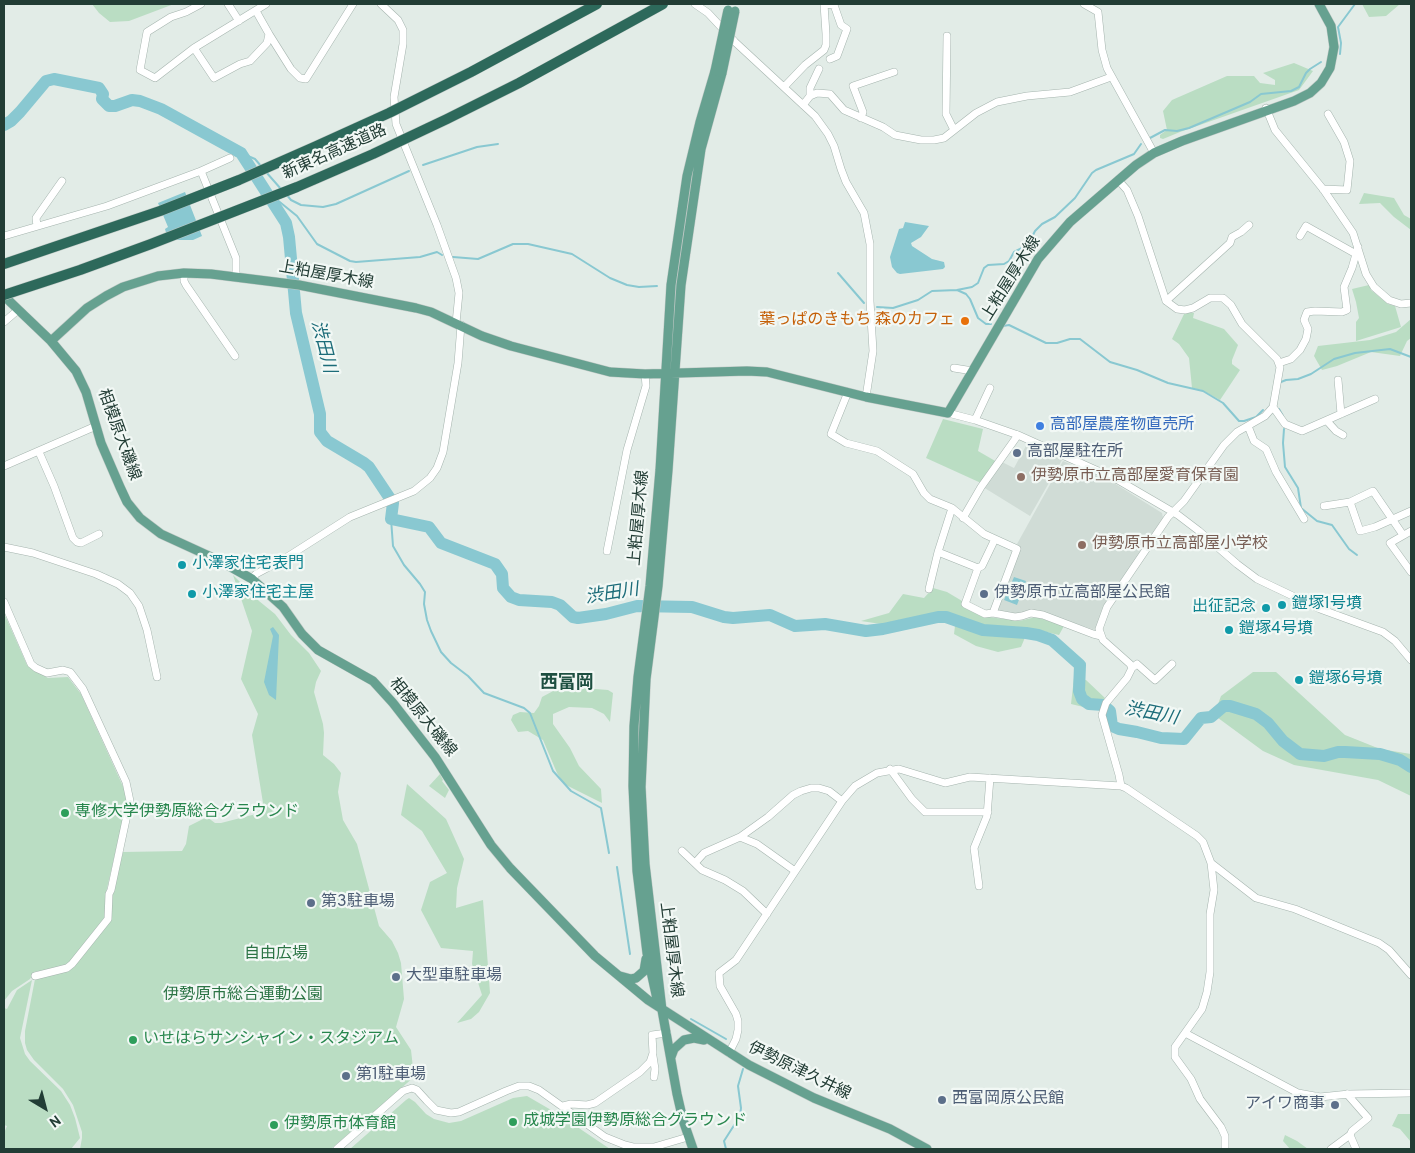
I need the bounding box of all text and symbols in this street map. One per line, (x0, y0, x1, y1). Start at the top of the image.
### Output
street label: 新東名高速道路 (280, 121, 390, 185)
street label: 上粕屋厚木線 (978, 233, 1046, 325)
street label: 上粕屋厚木線 (277, 258, 375, 294)
place label: 葉っぱのきもち 森のカフェ (759, 311, 955, 331)
marker: 葉っぱのきもち 森のカフェ (959, 315, 971, 327)
water label: 渋田川 (305, 318, 339, 376)
street label: 相模原大磯線 (93, 387, 143, 483)
place label: 高部屋農産物直売所 (1050, 416, 1194, 436)
marker: 高部屋農産物直売所 (1034, 420, 1046, 432)
place label: 高部屋駐在所 (1027, 443, 1123, 463)
marker: 高部屋駐在所 (1011, 447, 1023, 459)
place label: 伊勢原市立高部屋愛育保育園 (1031, 467, 1239, 487)
street label: 上粕屋厚木線 (626, 469, 654, 567)
marker: 伊勢原市立高部屋愛育保育園 (1015, 471, 1027, 483)
place label: 伊勢原市立高部屋小学校 (1092, 535, 1268, 555)
marker: 伊勢原市立高部屋小学校 (1076, 539, 1088, 551)
place label: 小澤家住宅表門 (192, 555, 304, 575)
marker: 小澤家住宅表門 (176, 559, 188, 571)
water label: 渋田川 (584, 580, 640, 610)
place label: 小澤家住宅主屋 (202, 584, 314, 604)
place label: 伊勢原市立高部屋公民館 (994, 584, 1170, 604)
marker: 小澤家住宅主屋 (186, 588, 198, 600)
marker: 伊勢原市立高部屋公民館 (978, 588, 990, 600)
place label: 鎧塚1号墳 (1292, 595, 1362, 615)
place label: 出征記念 (1192, 598, 1256, 618)
marker: 鎧塚1号墳 (1276, 599, 1288, 611)
marker: 出征記念 (1260, 602, 1272, 614)
place label: 鎧塚4号墳 (1239, 620, 1313, 640)
marker: 鎧塚4号墳 (1223, 624, 1235, 636)
place label: 鎧塚6号墳 (1309, 670, 1383, 690)
district label: 西富岡 (540, 673, 594, 695)
marker: 鎧塚6号墳 (1293, 674, 1305, 686)
street label: 相模原大磯線 (384, 675, 460, 761)
water label: 渋田川 (1122, 699, 1180, 731)
place label: 専修大学伊勢原総合グラウンド (75, 803, 299, 823)
marker: 専修大学伊勢原総合グラウンド (59, 807, 71, 819)
place label: 第3駐車場 (321, 893, 395, 913)
marker: 第3駐車場 (305, 897, 317, 909)
street label: 上粕屋厚木線 (655, 901, 685, 999)
park label: 自由広場 (244, 945, 308, 965)
place label: 大型車駐車場 (406, 967, 502, 987)
marker: 大型車駐車場 (390, 971, 402, 983)
park label: 伊勢原市総合運動公園 (163, 986, 323, 1006)
place label: いせはらサンシャイン・スタジアム (143, 1030, 399, 1050)
marker: いせはらサンシャイン・スタジアム (127, 1034, 139, 1046)
street label: 伊勢原津久井線 (744, 1039, 854, 1105)
place label: 第1駐車場 (356, 1066, 426, 1086)
marker: 第1駐車場 (340, 1070, 352, 1082)
north arrow (20, 1083, 70, 1133)
place label: 西富岡原公民館 (952, 1090, 1064, 1110)
marker: 西富岡原公民館 (936, 1094, 948, 1106)
place label: アイワ商事 (1245, 1095, 1325, 1115)
marker: アイワ商事 (1329, 1099, 1341, 1111)
text: N (45, 1111, 63, 1130)
place label: 成城学園伊勢原総合グラウンド (523, 1112, 747, 1132)
place label: 伊勢原市体育館 (284, 1115, 396, 1135)
marker: 成城学園伊勢原総合グラウンド (507, 1116, 519, 1128)
marker: 伊勢原市体育館 (268, 1119, 280, 1131)

